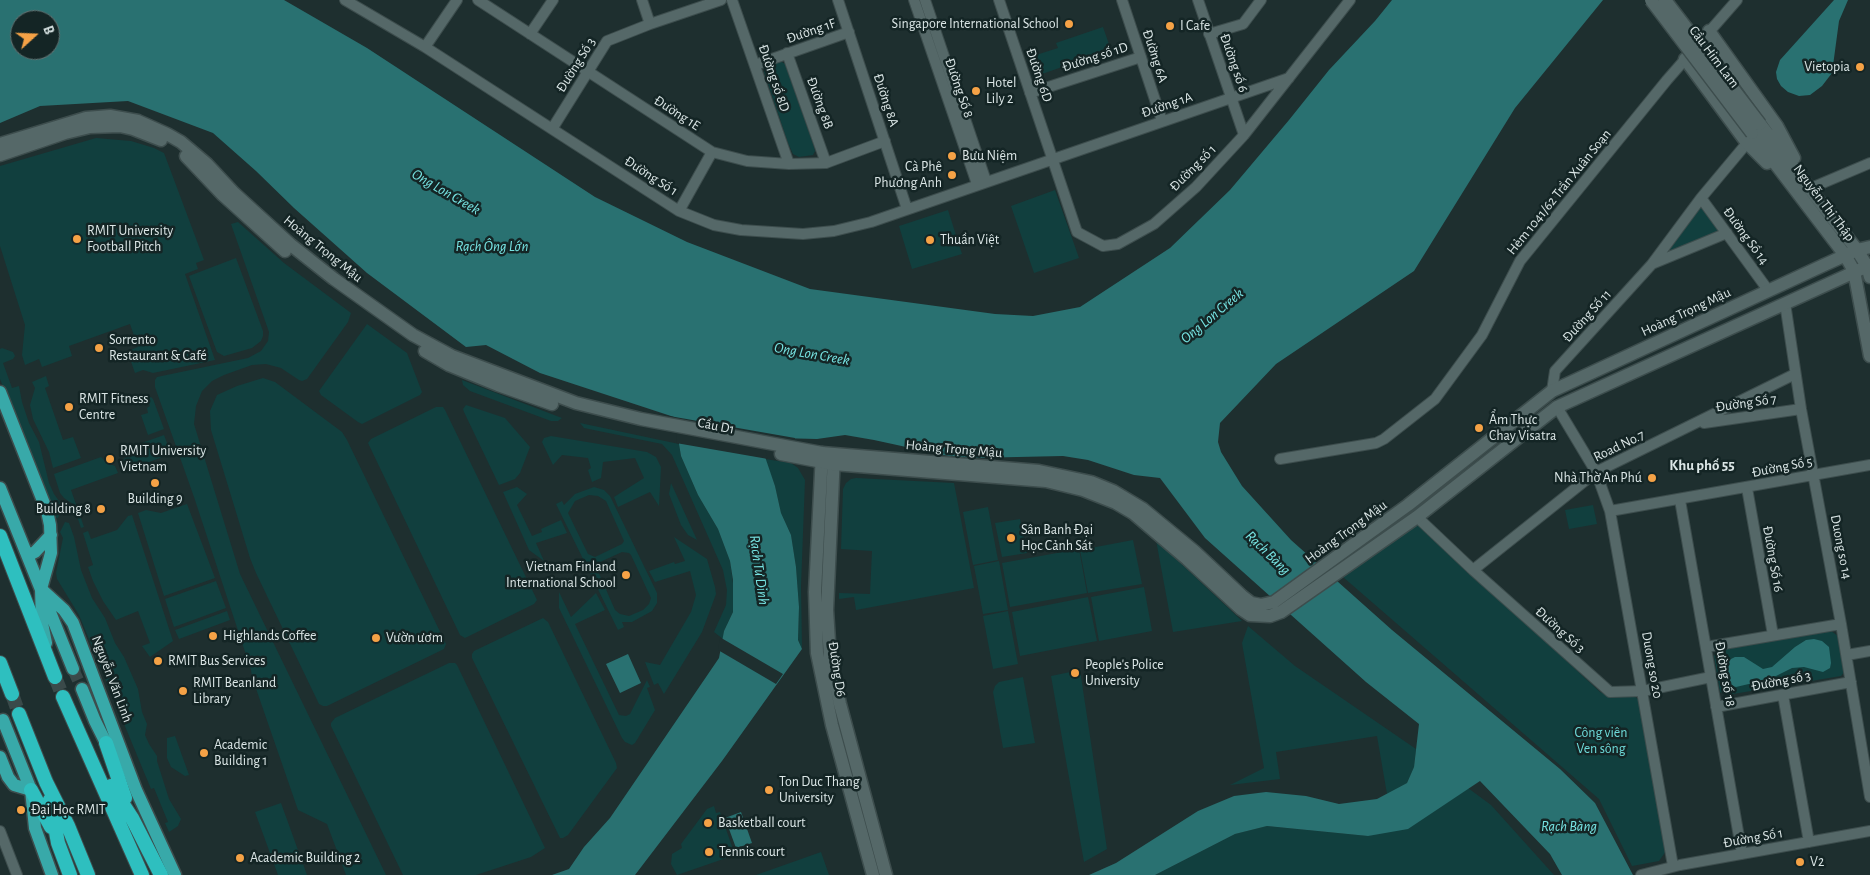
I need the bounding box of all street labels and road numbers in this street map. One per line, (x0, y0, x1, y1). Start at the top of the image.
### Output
street label: Đường 1F (784, 15, 838, 47)
street label: Cầu Him Lam (1685, 23, 1743, 91)
street label: Đường 6A (1139, 27, 1171, 85)
street label: Đường số 6 (1216, 31, 1252, 95)
street label: Đường Số 3 (553, 35, 599, 95)
street label: Đường số 1D (1060, 38, 1130, 76)
street label: Đường số 8D (755, 42, 793, 114)
street label: Đường 6D (1022, 46, 1056, 104)
street label: Đường Số 8 (941, 56, 977, 120)
street label: Đường 8A (870, 71, 902, 129)
street label: Đường 8B (803, 75, 837, 131)
street label: Đường 1A (1139, 88, 1195, 122)
street label: Đường 1E (651, 92, 703, 134)
street label: Hẻm 1041/62 Trần Xuân Soạn (1503, 126, 1615, 258)
street label: Đường số 1 (1166, 141, 1220, 195)
street label: Đường Số 1 (621, 153, 681, 199)
street label: Nguyễn Thị Thập (1790, 161, 1858, 245)
street label: Đường Số 14 (1719, 204, 1773, 268)
street label: Hoàng Trọng Mậu (280, 212, 366, 286)
street label: Hoàng Trọng Mậu (1639, 284, 1733, 340)
street label: Đường Số 11 (1559, 286, 1615, 346)
street label: Đường Số 7 (1714, 390, 1778, 416)
street label: Cầu D1 (696, 414, 736, 438)
street label: Road No.7 (1591, 426, 1647, 466)
street label: Hoàng Trọng Mậu (905, 436, 1003, 462)
street label: Đường Số 5 (1750, 453, 1814, 481)
street label: Hoàng Trọng Mậu (1302, 497, 1390, 567)
street label: Duong so 14 (1827, 513, 1855, 581)
street label: Đường Số 16 (1759, 525, 1787, 593)
street label: Đường Số 3 (1532, 603, 1588, 657)
street label: Duong so 20 (1638, 630, 1666, 700)
street label: Nguyễn Văn Linh (88, 633, 136, 725)
street label: Đường D6 (824, 640, 850, 698)
street label: Đường số 18 (1711, 640, 1739, 708)
street label: Đường số 3 (1750, 667, 1812, 695)
street label: Đường Số 1 (1722, 824, 1784, 852)

